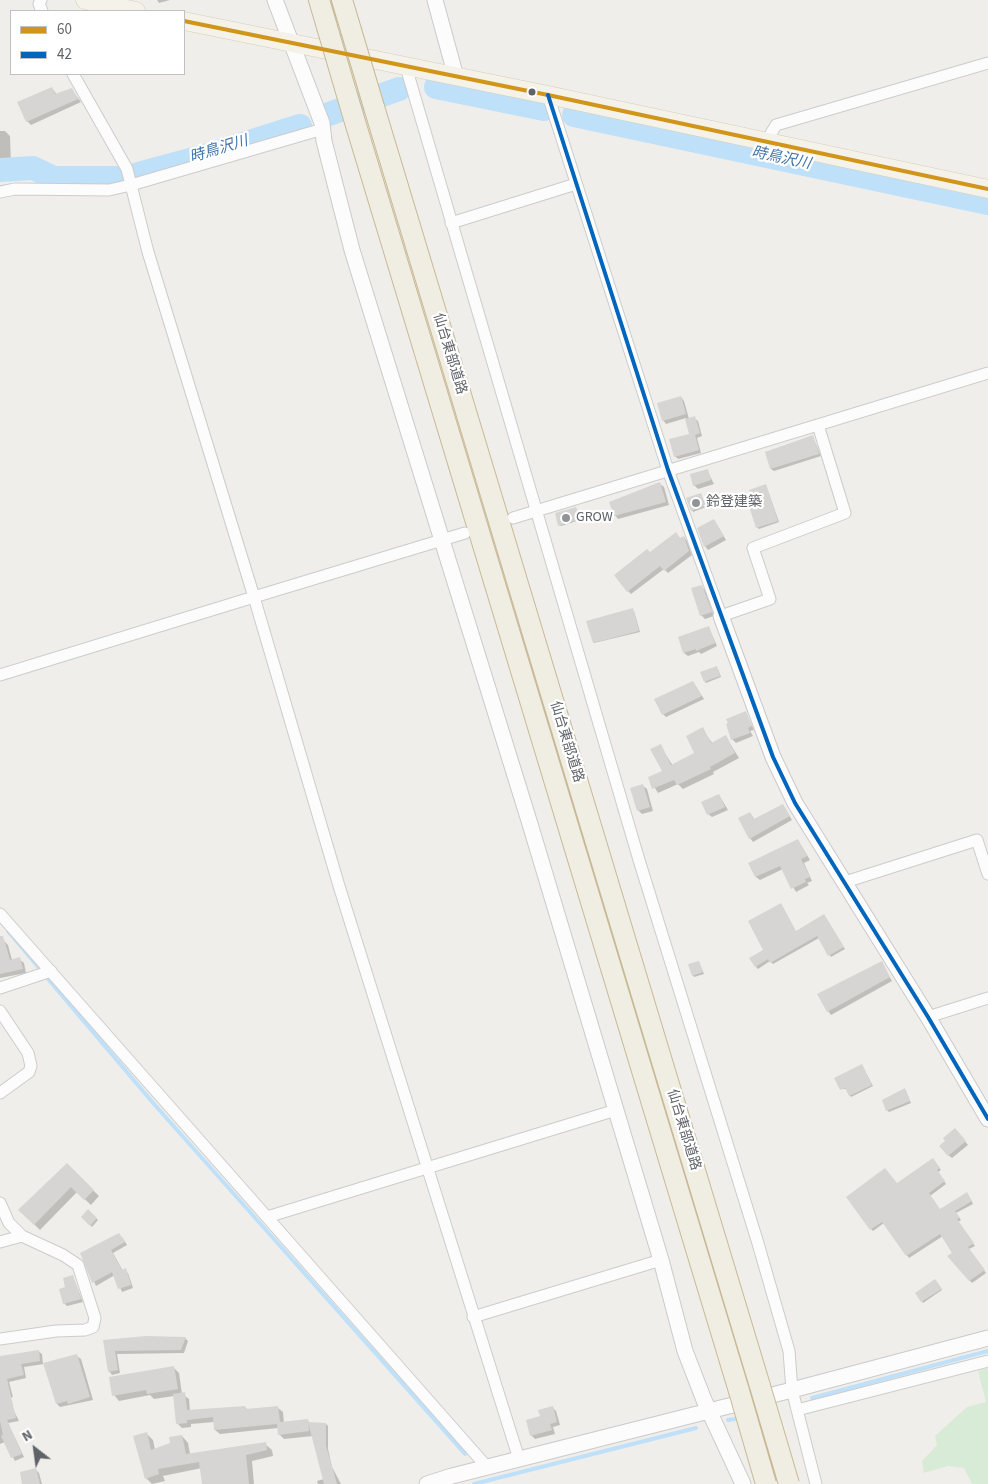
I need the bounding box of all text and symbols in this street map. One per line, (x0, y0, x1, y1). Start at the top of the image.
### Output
legend (10, 10, 185, 75)
text: 60 (57, 19, 72, 40)
text: 42 (57, 44, 72, 65)
unlabelled marker (527, 87, 537, 97)
water label: 時鳥沢川 (188, 133, 250, 167)
water label: 時鳥沢川 (750, 144, 812, 174)
street label: 仙台東部道路 (429, 311, 469, 397)
place label: 鈴登建築 (706, 495, 762, 511)
marker: 鈴登建築 (690, 497, 702, 509)
place label: GROW (576, 510, 613, 526)
marker: GROW (560, 512, 572, 524)
street label: 仙台東部道路 (546, 699, 586, 785)
street label: 仙台東部道路 (663, 1087, 703, 1173)
north arrow (10, 1424, 60, 1474)
text: N (18, 1425, 37, 1447)

